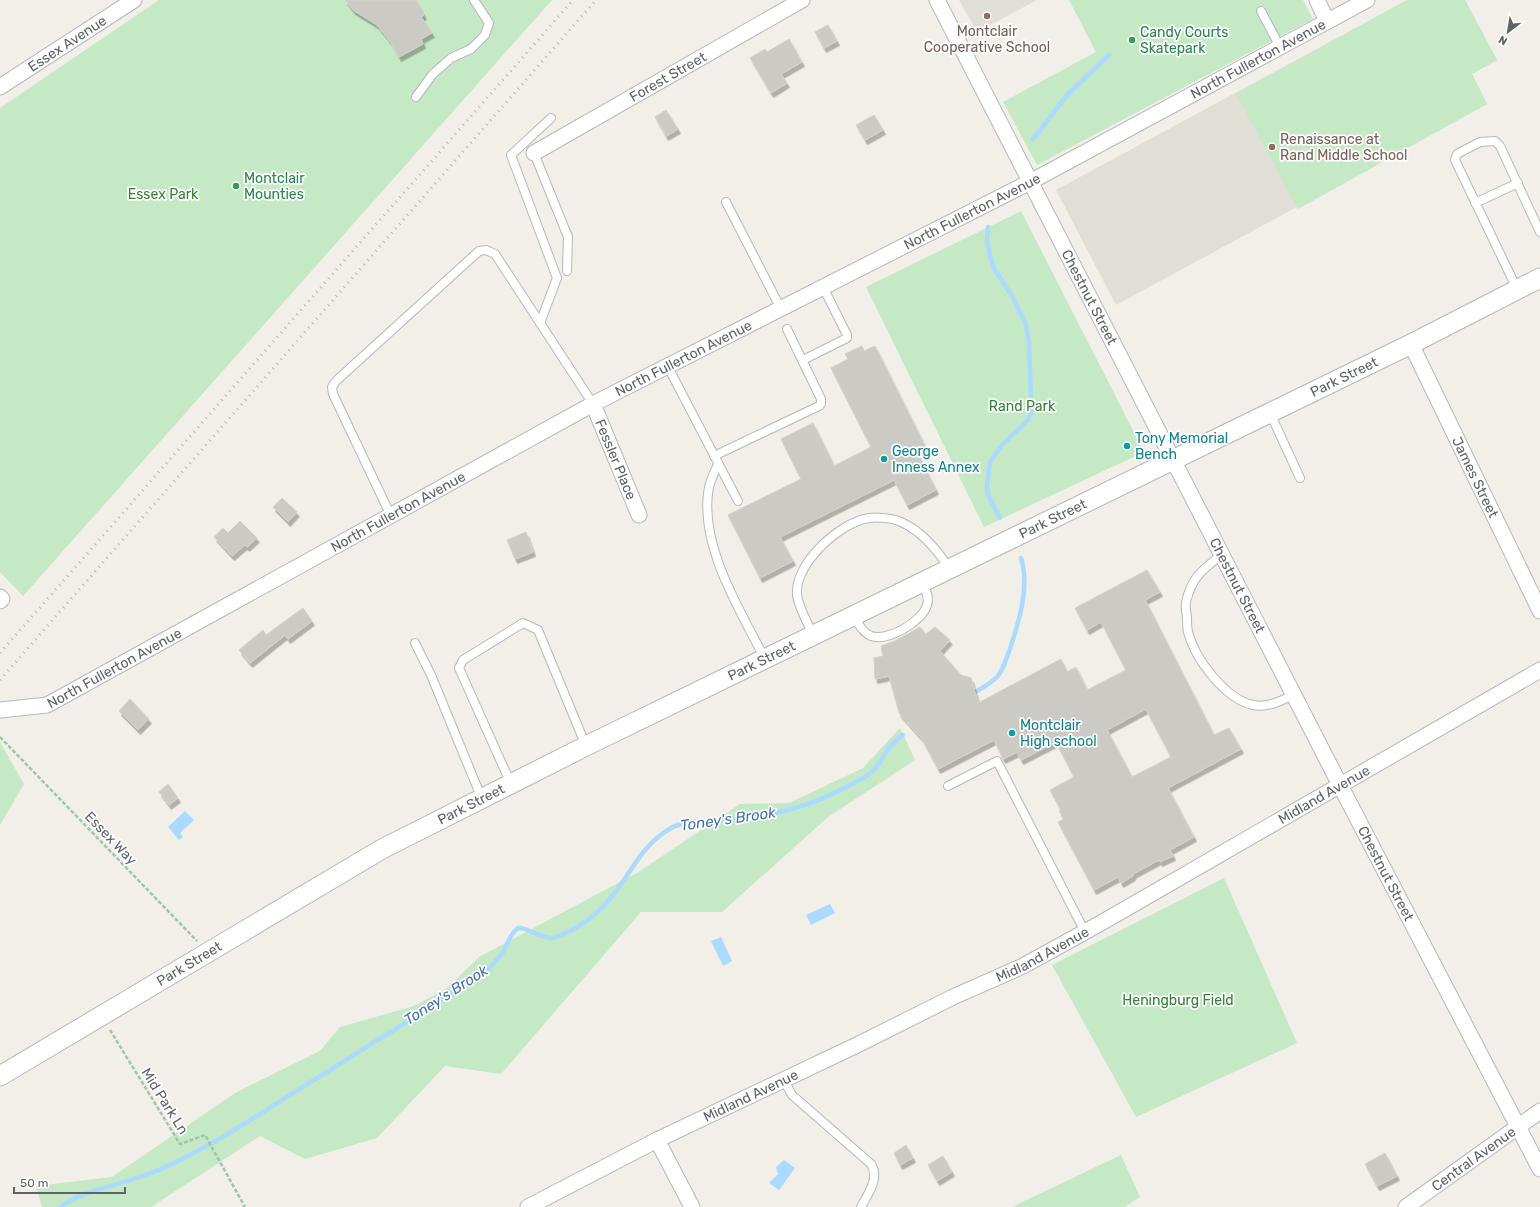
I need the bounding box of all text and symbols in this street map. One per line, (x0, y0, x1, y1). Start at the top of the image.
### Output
marker: Montclair Cooperative School (982, 11, 992, 21)
street label: Essex Avenue (25, 12, 110, 76)
north arrow (1488, 12, 1528, 52)
street label: North Fullerton Avenue (1188, 16, 1329, 103)
place label: Montclair Cooperative School (924, 23, 1050, 56)
place label: Candy Courts Skatepark (1140, 24, 1228, 57)
text: N (1496, 32, 1510, 48)
marker: Candy Courts Skatepark (1127, 35, 1137, 45)
street label: Forest Street (627, 48, 710, 106)
place label: Renaissance at Rand Middle School (1280, 131, 1407, 164)
marker: Renaissance at Rand Middle School (1267, 142, 1277, 152)
place label: Montclair Mounties (244, 170, 305, 203)
street label: North Fullerton Avenue (901, 170, 1044, 254)
marker: Montclair Mounties (231, 181, 241, 191)
park label: Essex Park (128, 186, 199, 203)
street label: Chestnut Street (1058, 247, 1121, 348)
street label: North Fullerton Avenue (612, 317, 755, 400)
street label: Park Street (1308, 353, 1381, 401)
park label: Rand Park (989, 398, 1056, 415)
street label: Fessler Place (591, 417, 640, 503)
place label: Tony Memorial Bench (1135, 430, 1228, 463)
street label: James Street (1448, 434, 1502, 521)
marker: Tony Memorial Bench (1122, 441, 1132, 451)
place label: George Inness Annex (892, 443, 980, 476)
marker: George Inness Annex (879, 454, 889, 464)
street label: North Fullerton Avenue (328, 468, 469, 556)
street label: Park Street (1016, 495, 1090, 543)
street label: Chestnut Street (1206, 535, 1269, 637)
street label: North Fullerton Avenue (44, 624, 185, 712)
street label: Park Street (725, 637, 799, 685)
place label: Montclair High school (1020, 717, 1097, 750)
marker: Montclair High school (1007, 728, 1017, 738)
street label: Midland Avenue (1275, 762, 1373, 828)
street label: Park Street (435, 780, 508, 829)
water label: Toney's Brook (679, 803, 777, 835)
street label: Essex Way (81, 808, 140, 869)
street label: Chestnut Street (1354, 823, 1418, 924)
street label: Midland Avenue (993, 923, 1092, 986)
street label: Park Street (154, 938, 226, 990)
water label: Toney's Brook (401, 961, 492, 1029)
park label: Heningburg Field (1122, 992, 1234, 1009)
street label: Mid Park Ln (137, 1065, 192, 1138)
street label: Midland Avenue (701, 1066, 801, 1126)
street label: Central Avenue (1428, 1123, 1519, 1195)
scale bar (14, 1169, 125, 1195)
text: 50 m (20, 1176, 48, 1190)

